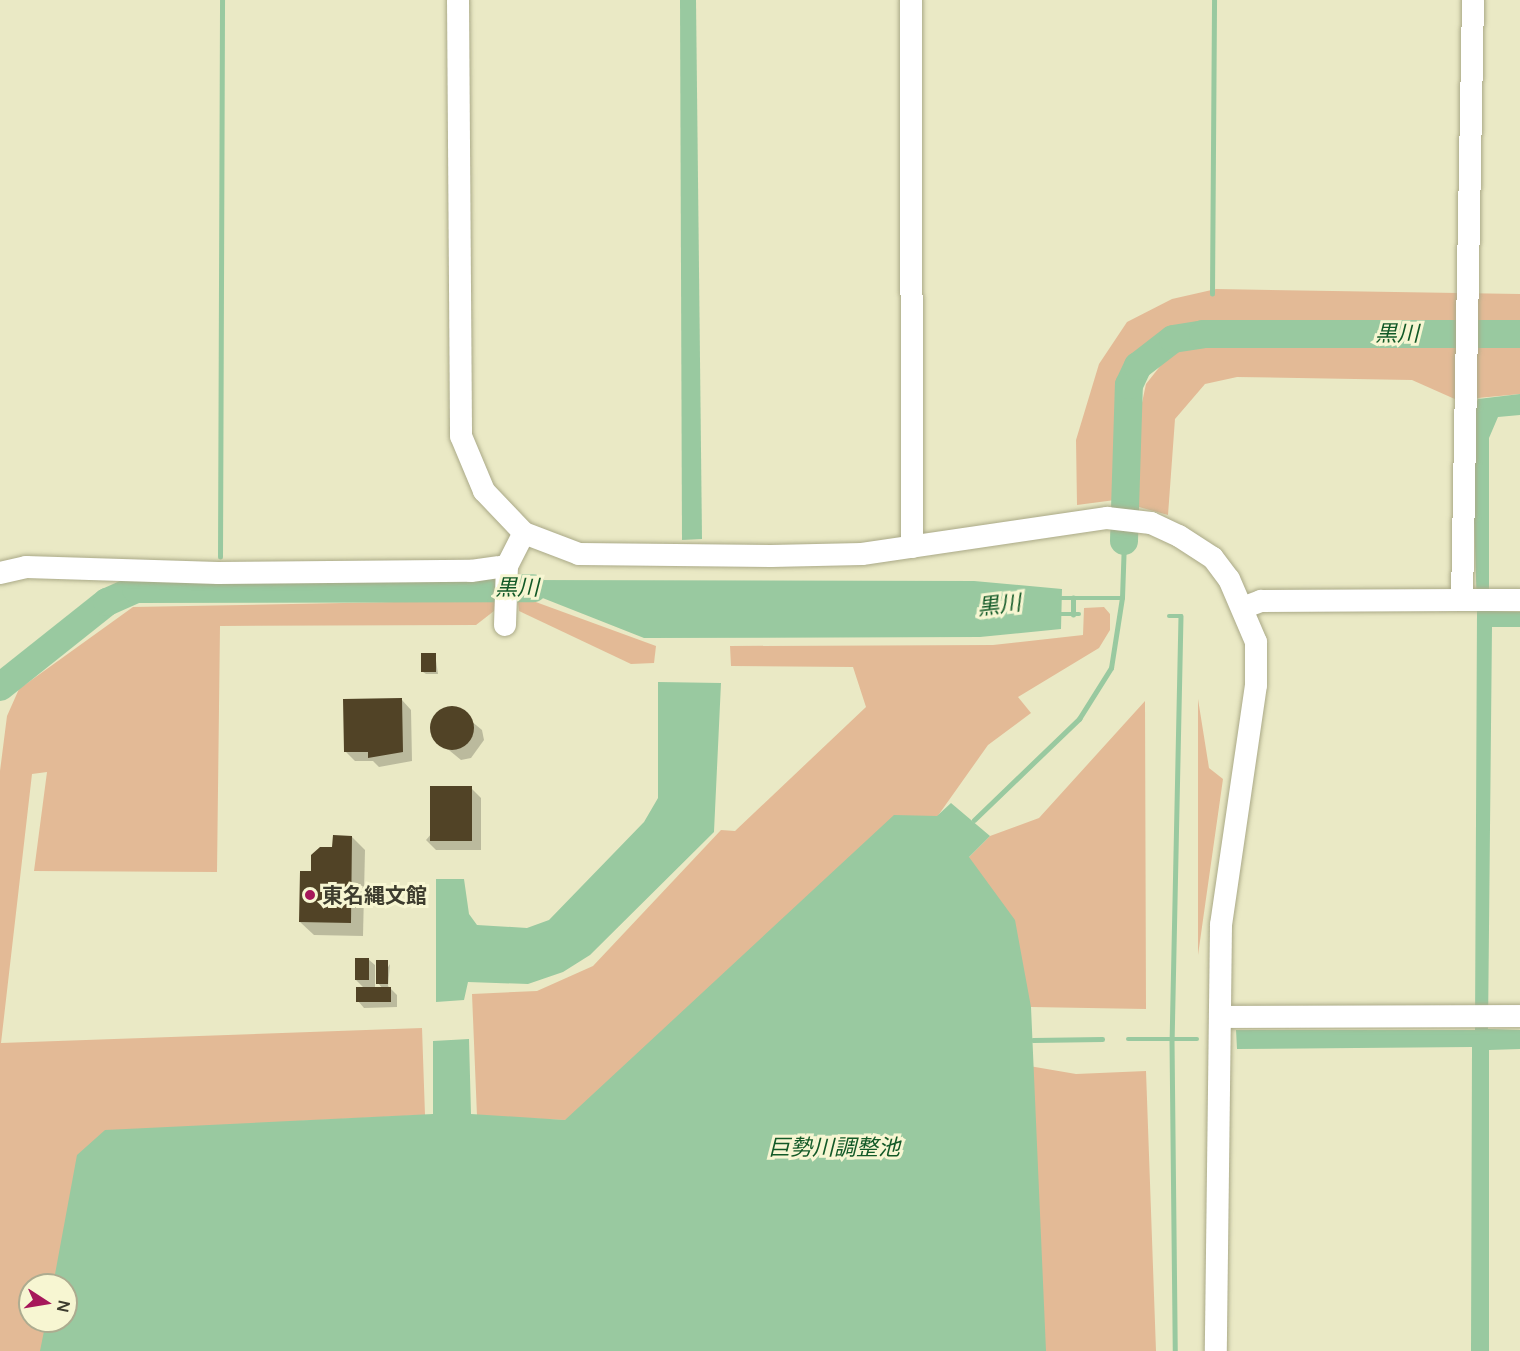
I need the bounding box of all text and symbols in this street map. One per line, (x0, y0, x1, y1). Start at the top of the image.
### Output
water label: 黒川 (1375, 321, 1419, 347)
water label: 黒川 (495, 575, 539, 601)
water label: 黒川 (976, 589, 1022, 621)
place label: 東名縄文館 (322, 882, 427, 908)
marker: 東名縄文館 (303, 888, 317, 902)
water label: 巨勢川調整池 (768, 1135, 900, 1161)
north arrow (18, 1273, 78, 1333)
text: N (52, 1298, 76, 1314)

